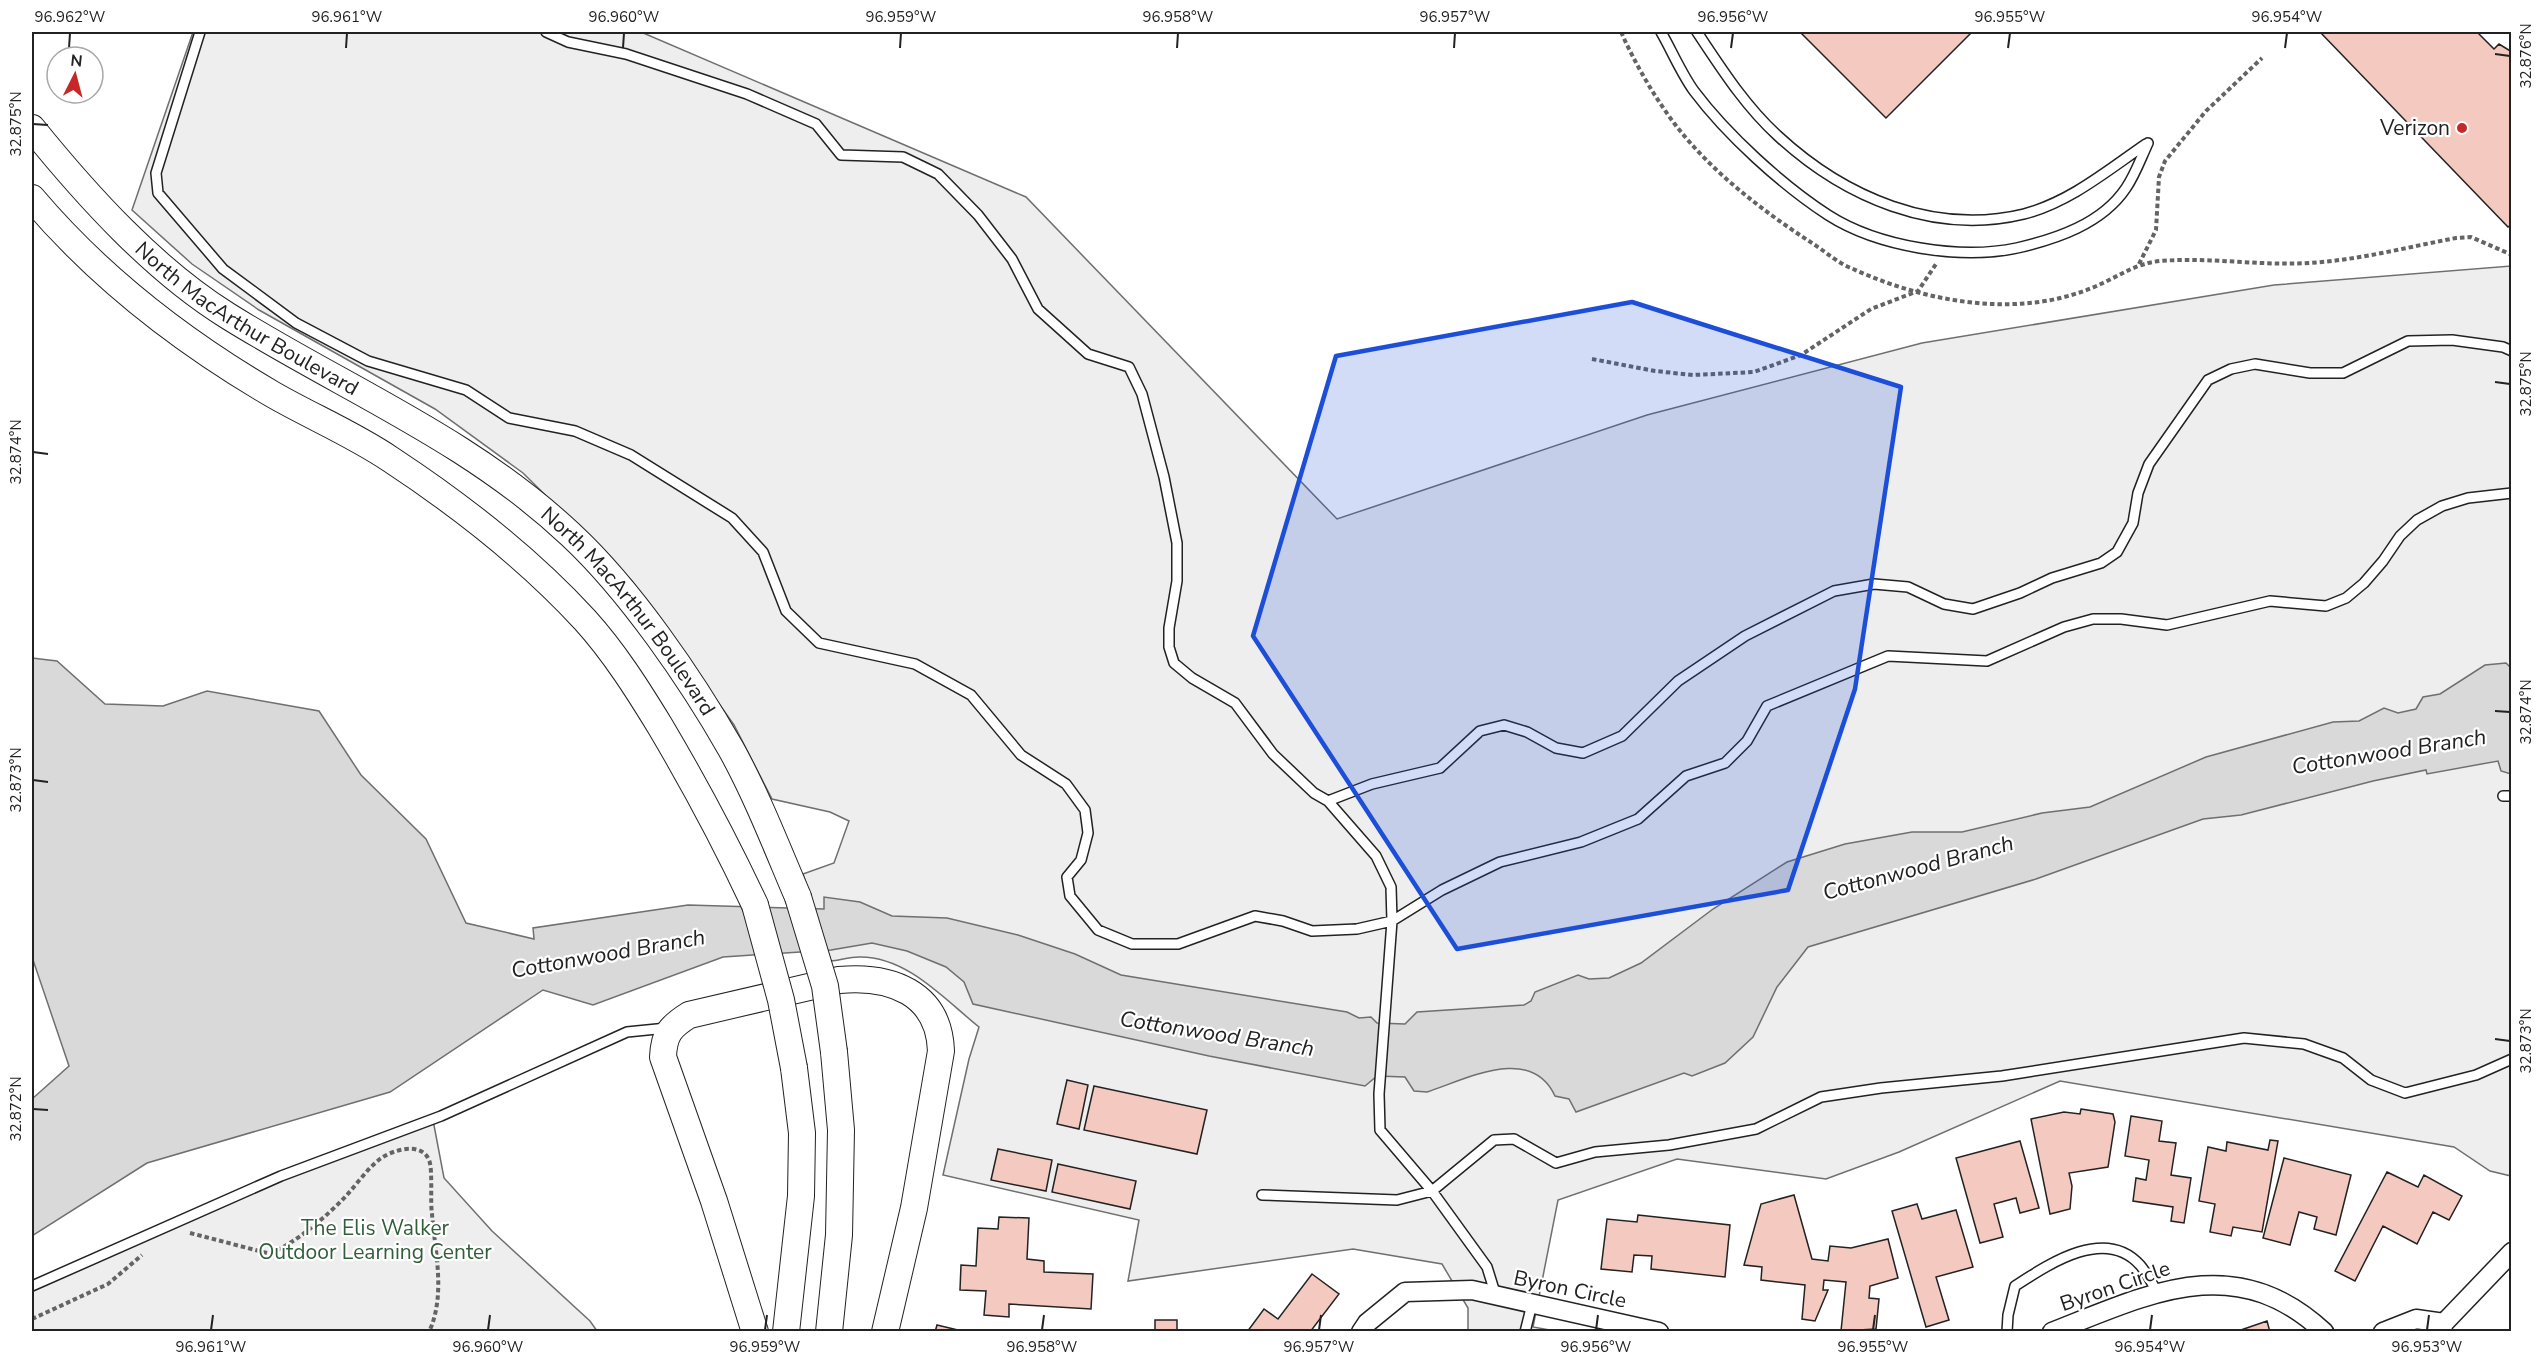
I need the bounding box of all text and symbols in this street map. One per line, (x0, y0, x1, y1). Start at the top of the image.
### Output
text: 96.962°W (35, 7, 106, 27)
text: 96.961°W (312, 7, 383, 27)
text: 96.960°W (589, 7, 660, 27)
text: 96.959°W (866, 7, 937, 27)
text: 96.958°W (1143, 7, 1214, 27)
text: 96.957°W (1420, 7, 1491, 27)
text: 96.956°W (1698, 7, 1769, 27)
text: 96.955°W (1975, 7, 2046, 27)
text: 96.954°W (2252, 7, 2323, 27)
text: 32.876°N (2516, 23, 2536, 89)
north arrow (45, 45, 105, 105)
text: N (69, 50, 84, 73)
text: 32.875°N (6, 91, 26, 157)
place label: Verizon (2379, 114, 2450, 142)
marker: Verizon (2455, 121, 2469, 135)
street label: North MacArthur Boulevard (129, 235, 364, 402)
text: 32.875°N (2516, 351, 2536, 417)
text: 32.874°N (6, 419, 26, 485)
street label: North MacArthur Boulevard (535, 500, 722, 721)
text: 32.874°N (2516, 679, 2536, 745)
water label: Cottonwood Branch (2290, 722, 2488, 782)
text: 32.873°N (6, 747, 26, 813)
water label: Cottonwood Branch (1819, 828, 2017, 908)
water label: Cottonwood Branch (509, 922, 707, 986)
water label: Cottonwood Branch (1118, 1004, 1316, 1064)
text: 32.873°N (2516, 1008, 2536, 1074)
text: 32.872°N (6, 1076, 26, 1142)
park label: The Elis Walker Outdoor Learning Center (258, 1214, 492, 1266)
street label: Byron Circle (2056, 1254, 2174, 1318)
street label: Byron Circle (1511, 1263, 1629, 1315)
text: 96.961°W (176, 1337, 247, 1357)
text: 96.960°W (453, 1337, 524, 1357)
text: 96.959°W (730, 1337, 801, 1357)
text: 96.958°W (1007, 1337, 1078, 1357)
text: 96.957°W (1284, 1337, 1355, 1357)
text: 96.956°W (1561, 1337, 1632, 1357)
text: 96.955°W (1838, 1337, 1909, 1357)
text: 96.954°W (2115, 1337, 2186, 1357)
text: 96.953°W (2392, 1337, 2463, 1357)

